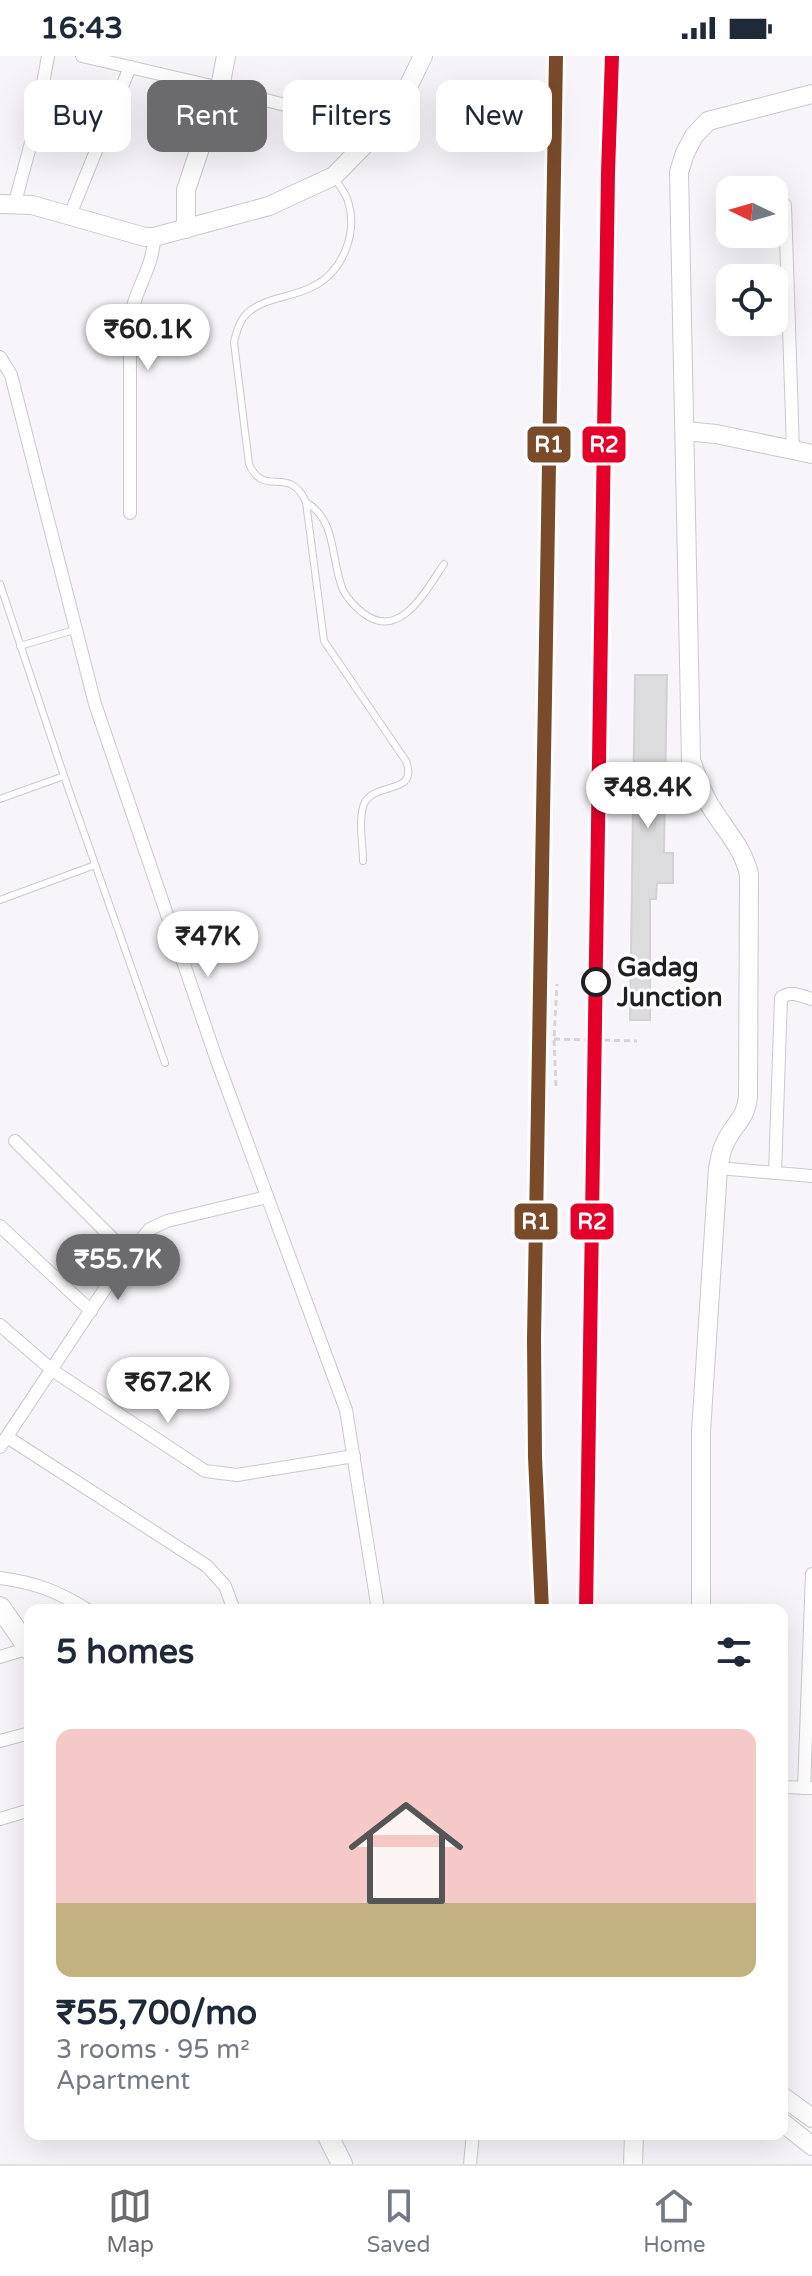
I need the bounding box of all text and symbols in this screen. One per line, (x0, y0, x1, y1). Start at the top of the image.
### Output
text: 16:43 (40, 10, 123, 47)
chip: Buy (24, 80, 131, 152)
chip: Rent (147, 80, 267, 152)
chip: Filters (283, 80, 420, 152)
chip: New (436, 80, 552, 152)
north arrow (716, 176, 788, 248)
map controls (716, 176, 788, 336)
button: locate (716, 264, 788, 336)
pin: ₹60.1K (83, 304, 213, 372)
text: ₹60.1K (104, 314, 192, 345)
line badge: R1 (526, 425, 572, 464)
line badge: R2 (581, 425, 627, 464)
text: R1 (534, 432, 564, 458)
text: R2 (589, 432, 619, 458)
pin: ₹48.4K (583, 762, 713, 830)
text: ₹48.4K (604, 772, 692, 803)
pin: ₹47K (161, 911, 255, 979)
text: ₹47K (175, 921, 241, 952)
place label: Gadag Junction (616, 952, 723, 1013)
marker: Gadag Junction (582, 968, 610, 996)
line badge: R1 (513, 1202, 559, 1241)
line badge: R2 (569, 1202, 615, 1241)
text: R1 (521, 1209, 551, 1235)
text: R2 (577, 1209, 607, 1235)
pin: ₹55.7K (53, 1234, 183, 1302)
text: ₹55.7K (74, 1244, 162, 1275)
pin: ₹67.2K (103, 1357, 233, 1425)
text: ₹67.2K (124, 1367, 212, 1398)
icon: filters (712, 1630, 756, 1674)
text: 5 homes (56, 1632, 194, 1673)
icon: home (334, 1781, 478, 1925)
text: ₹55,700/mo (56, 1993, 257, 2034)
text: 3 rooms · 95 m² (56, 2034, 250, 2065)
text: Apartment (56, 2065, 190, 2096)
tab: Map (106, 2184, 154, 2258)
tab: Saved (367, 2184, 430, 2258)
tab: Home (643, 2184, 706, 2258)

